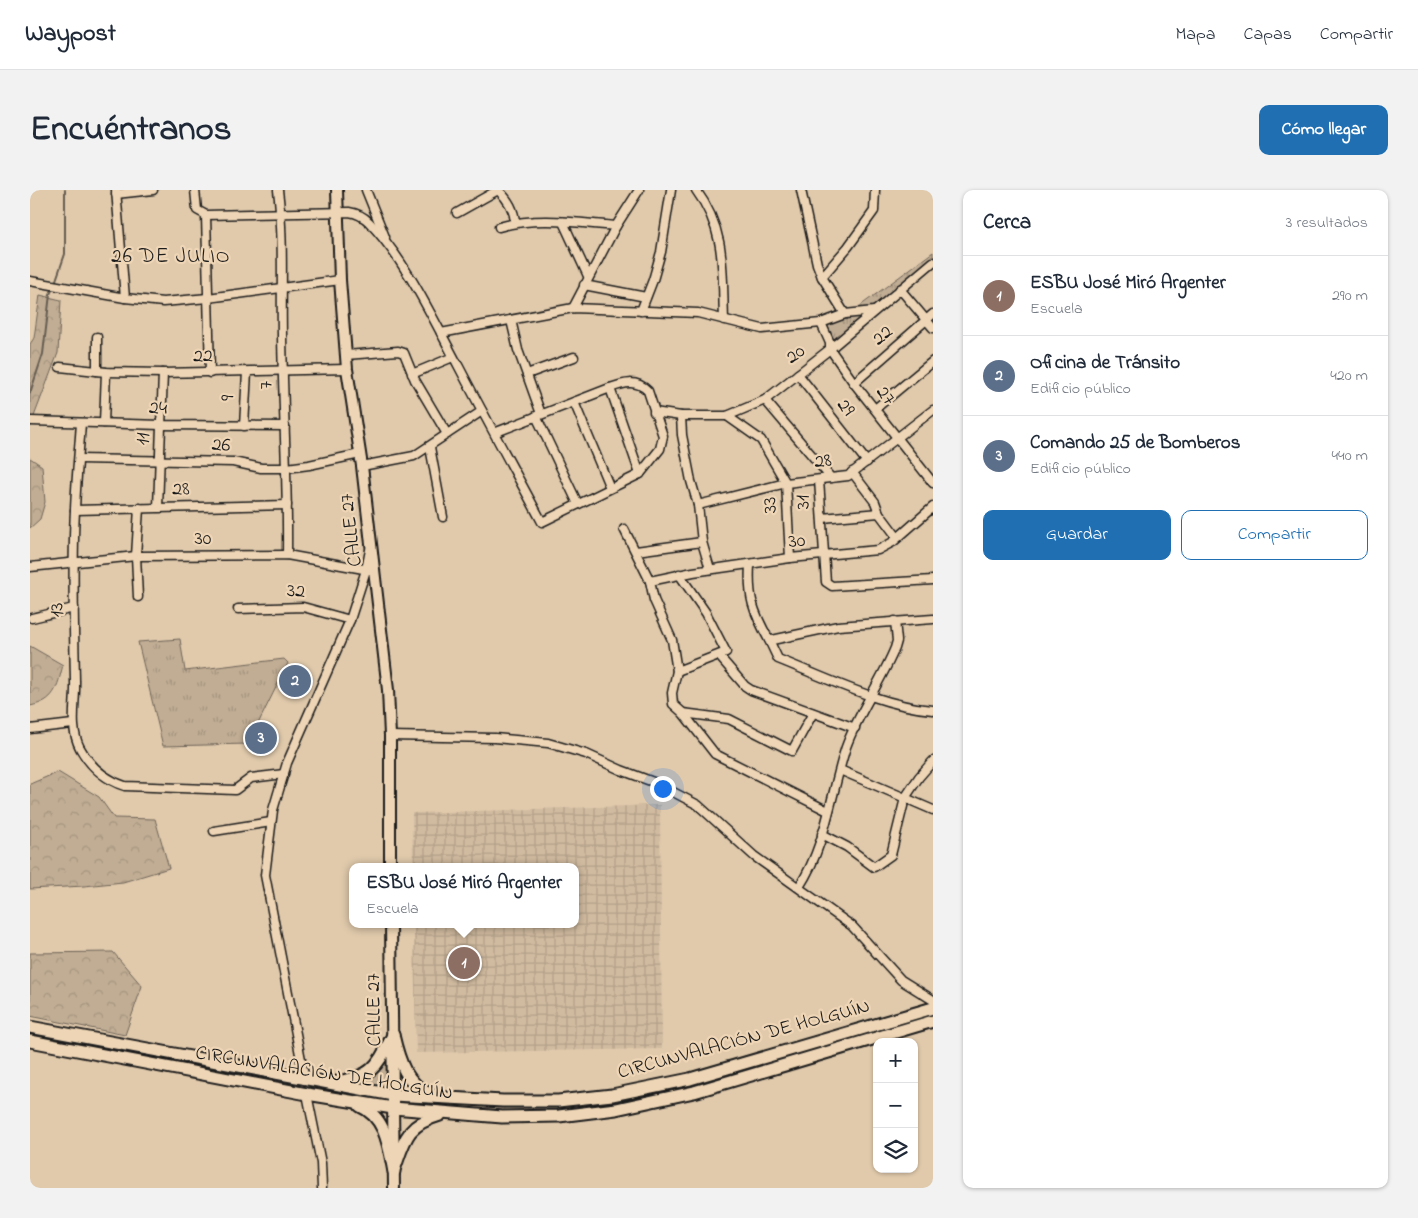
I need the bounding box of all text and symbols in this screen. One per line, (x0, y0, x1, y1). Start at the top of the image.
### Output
text: Waypost (25, 17, 116, 52)
text: Mapa (1175, 22, 1216, 48)
text: Capas (1244, 22, 1292, 48)
text: Compartir (1320, 22, 1393, 48)
text: Encuéntranos (30, 105, 232, 156)
button: Cómo llegar (1259, 105, 1388, 155)
text: Cerca (983, 208, 1031, 238)
text: 3 resultados (1286, 211, 1368, 235)
district label: 26 DE JULIO (111, 242, 231, 272)
text: ESBU José Miró Argenter (1030, 270, 1226, 297)
text: 1 (996, 284, 1002, 308)
text: 290 m (1332, 284, 1368, 308)
text: Escuela (1030, 297, 1083, 321)
street label: 22 (866, 318, 900, 353)
street label: 20 (780, 338, 813, 372)
street label: 22 (193, 342, 213, 372)
text: Oficina de Tránsito (1030, 350, 1180, 377)
text: 2 (995, 364, 1003, 388)
text: 420 m (1330, 364, 1368, 388)
text: Edificio público (1030, 377, 1131, 401)
street label: 7 (252, 380, 282, 390)
street label: 27 (868, 380, 902, 412)
street label: 29 (829, 393, 861, 423)
street label: 24 (148, 394, 168, 424)
street label: 9 (214, 394, 244, 402)
text: Comando 25 de Bomberos (1030, 430, 1240, 457)
street label: 26 (211, 431, 231, 461)
street label: 11 (129, 432, 159, 446)
text: 3 (996, 444, 1002, 468)
text: 440 m (1331, 444, 1368, 468)
street label: 28 (813, 447, 833, 477)
text: Edificio público (1030, 457, 1131, 481)
street label: 28 (172, 475, 190, 505)
street label: CALLE 27 (333, 492, 371, 568)
street label: 31 (789, 494, 819, 510)
street label: 33 (756, 496, 786, 514)
button: Guardar (983, 510, 1171, 560)
button: Compartir (1181, 510, 1368, 560)
street label: 30 (195, 525, 212, 554)
street label: 30 (787, 527, 807, 557)
street label: 32 (286, 577, 306, 607)
street label: 13 (43, 602, 73, 618)
pin: 2 (279, 662, 311, 700)
pin: 3 (245, 719, 277, 757)
your location (650, 776, 676, 802)
popup (349, 863, 579, 928)
text: ESBU José Miró Argenter (366, 870, 562, 897)
text: Escuela (366, 897, 419, 921)
pin: 1 (448, 944, 480, 982)
street label: CALLE 27 (360, 973, 390, 1047)
street label: CIRCUNVALACIÓN DE HOLGUÍN (615, 992, 873, 1088)
map controls (873, 1038, 918, 1173)
button: + (873, 1038, 918, 1083)
street label: CIRCUNVALACIÓN DE HOLGUÍN (193, 1039, 455, 1109)
button: − (873, 1083, 918, 1128)
button: layers (873, 1128, 918, 1173)

